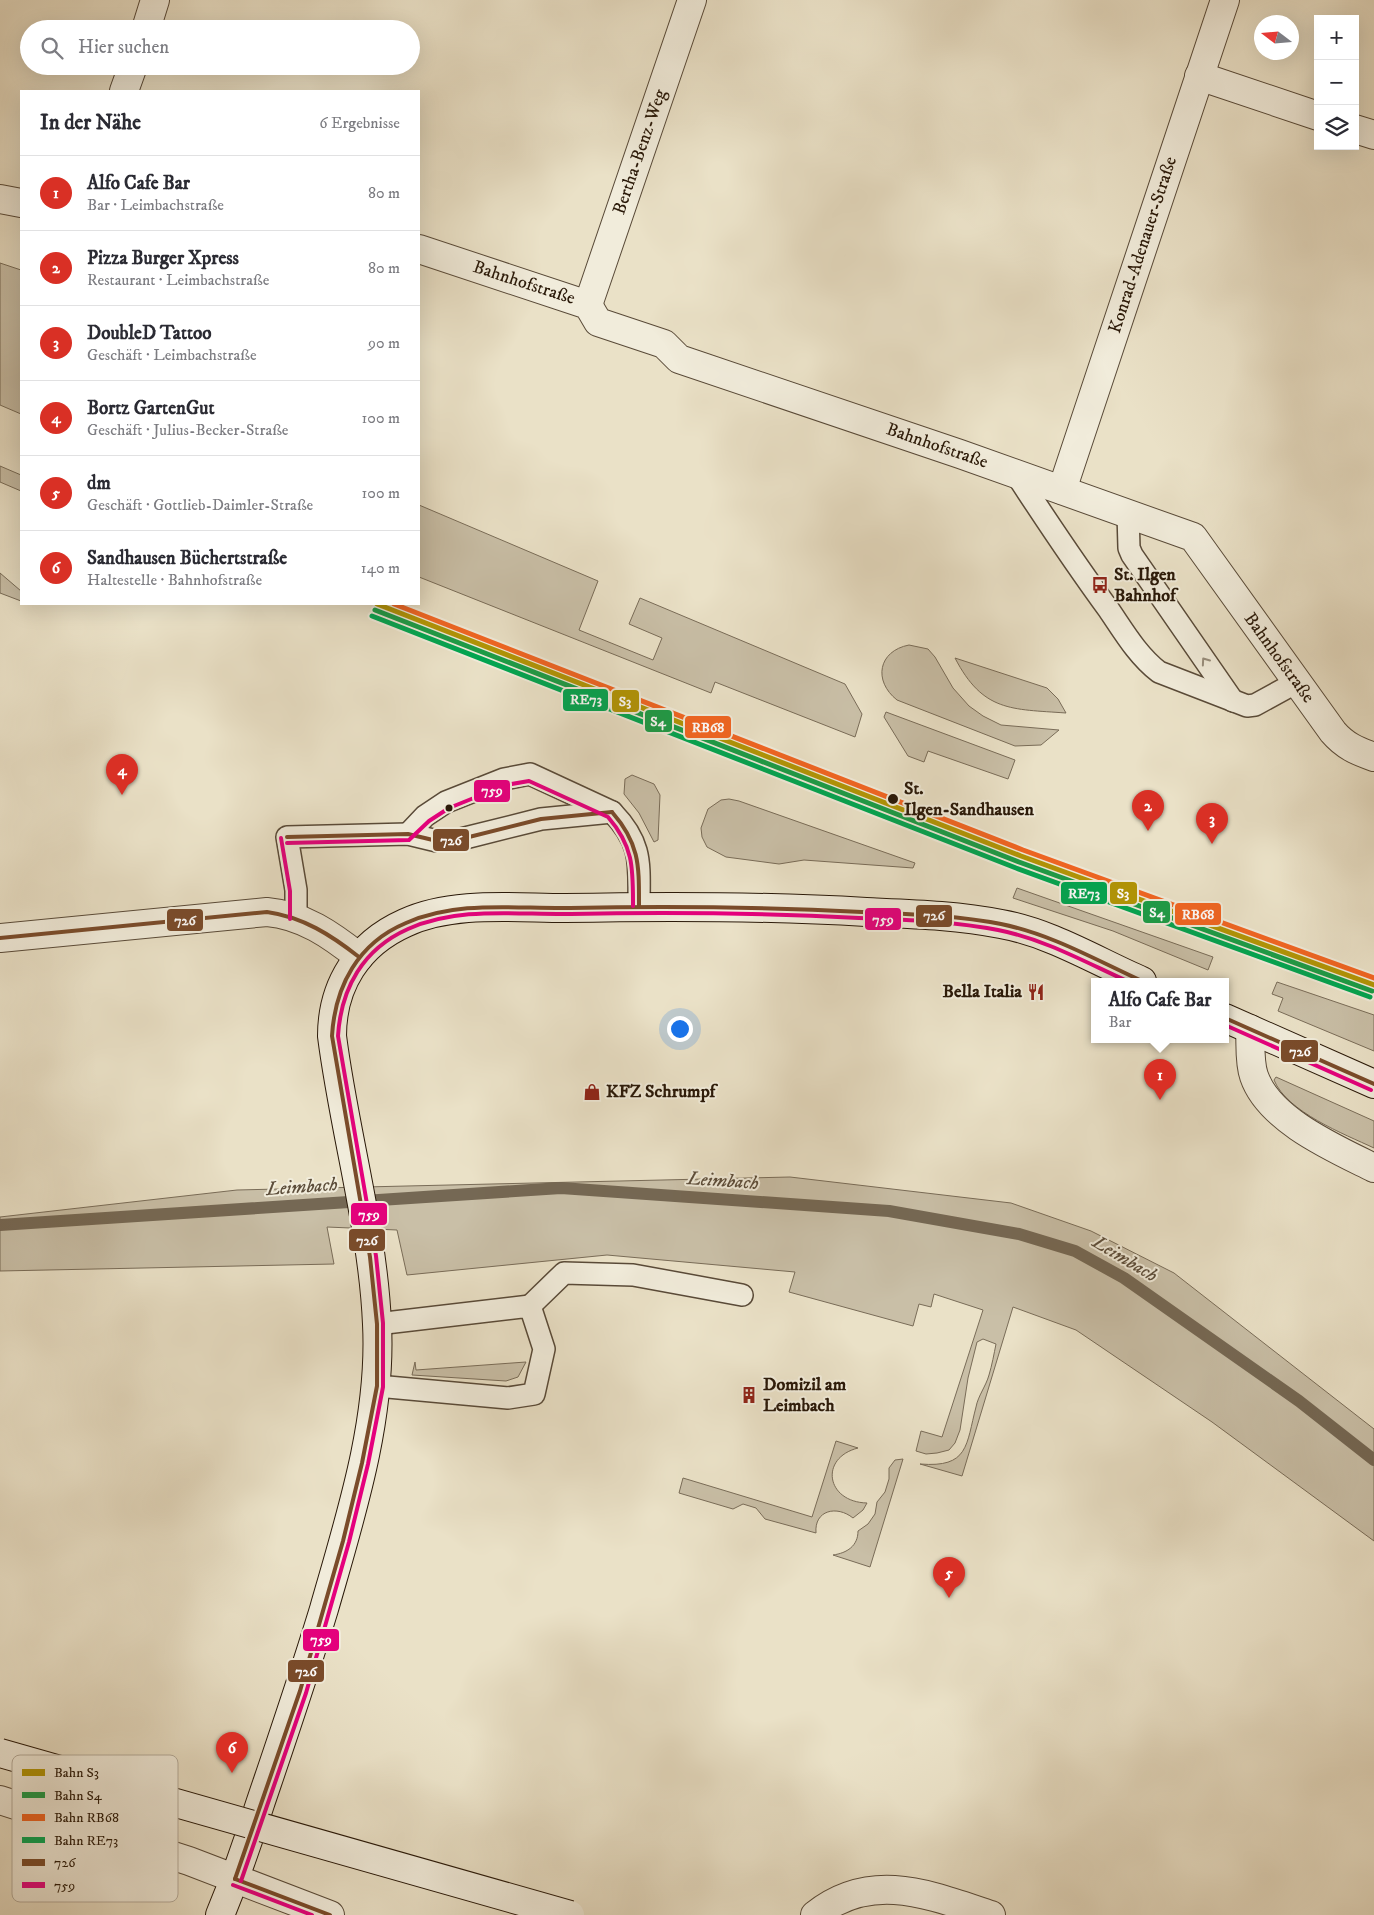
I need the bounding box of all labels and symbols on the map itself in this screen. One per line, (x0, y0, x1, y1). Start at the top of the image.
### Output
north arrow (1254, 15, 1299, 60)
street label: Bertha-Benz-Weg (608, 86, 672, 217)
street label: Konrad-Adenauer-Straße (1104, 154, 1182, 336)
street label: Bahnhofstraße (470, 256, 578, 310)
street label: Bahnhofstraße (883, 418, 991, 474)
place label: St. Ilgen Bahnhof (1114, 564, 1179, 607)
bus stop icon: St. Ilgen Bahnhof (1090, 575, 1110, 595)
street label: Bahnhofstraße (1239, 609, 1319, 707)
one-way arrow (1202, 657, 1211, 667)
line badge: RE73 (562, 688, 609, 712)
line badge: S3 (611, 689, 640, 713)
text: RE73 (570, 691, 602, 709)
text: S3 (619, 693, 631, 711)
line badge: S4 (644, 709, 673, 733)
text: S4 (650, 713, 667, 731)
line badge: RB68 (684, 715, 732, 739)
text: RB68 (692, 719, 724, 737)
pin: 4 (106, 754, 138, 795)
place label: St. Ilgen-Sandhausen (904, 778, 1034, 821)
line badge: 759 (473, 779, 511, 803)
text: 759 (481, 782, 503, 800)
pin: 2 (1132, 790, 1164, 831)
marker: St. Ilgen-Sandhausen (886, 792, 900, 806)
unlabelled marker (444, 803, 454, 813)
pin: 3 (1196, 803, 1228, 844)
line badge: 726 (432, 828, 470, 852)
text: 726 (440, 832, 462, 850)
line badge: RE73 (1060, 881, 1108, 905)
line badge: S3 (1109, 881, 1138, 905)
text: RE73 (1068, 885, 1100, 903)
text: S3 (1117, 885, 1129, 903)
line badge: S4 (1142, 900, 1171, 924)
line badge: RB68 (1174, 902, 1222, 926)
line badge: 726 (915, 904, 953, 928)
text: S4 (1149, 904, 1166, 922)
text: RB68 (1182, 906, 1214, 924)
line badge: 759 (864, 907, 902, 931)
text: 726 (923, 907, 945, 925)
line badge: 726 (166, 908, 204, 932)
text: 759 (872, 911, 894, 929)
text: 726 (174, 912, 196, 930)
place label: Bella Italia (943, 981, 1022, 1003)
restaurant icon: Bella Italia (1026, 982, 1046, 1002)
your location (667, 1016, 693, 1042)
line badge: 726 (1280, 1039, 1319, 1063)
text: 726 (1289, 1043, 1311, 1061)
pin: 1 (1144, 1059, 1176, 1100)
place label: KFZ Schrumpf (606, 1081, 719, 1103)
shop icon: KFZ Schrumpf (582, 1082, 602, 1102)
water label: Leimbach (686, 1167, 760, 1195)
water label: Leimbach (265, 1173, 339, 1201)
line badge: 759 (350, 1202, 388, 1226)
text: 759 (358, 1206, 380, 1224)
line badge: 726 (348, 1228, 386, 1252)
water label: Leimbach (1088, 1230, 1162, 1287)
text: 726 (356, 1232, 378, 1250)
place label: Domizil am Leimbach (763, 1374, 847, 1417)
building icon: Domizil am Leimbach (739, 1385, 759, 1405)
pin: 5 (933, 1557, 965, 1598)
line badge: 759 (302, 1628, 340, 1652)
text: 759 (310, 1631, 332, 1649)
line badge: 726 (287, 1659, 325, 1683)
text: 726 (295, 1663, 317, 1681)
pin: 6 (216, 1732, 248, 1773)
legend (12, 1755, 178, 1902)
text: Bahn S3 (54, 1764, 99, 1782)
text: Bahn S4 (54, 1787, 103, 1805)
text: Bahn RB68 (54, 1809, 119, 1827)
text: Bahn RE73 (54, 1832, 118, 1850)
text: 726 (54, 1854, 76, 1872)
text: 759 (54, 1877, 75, 1895)

